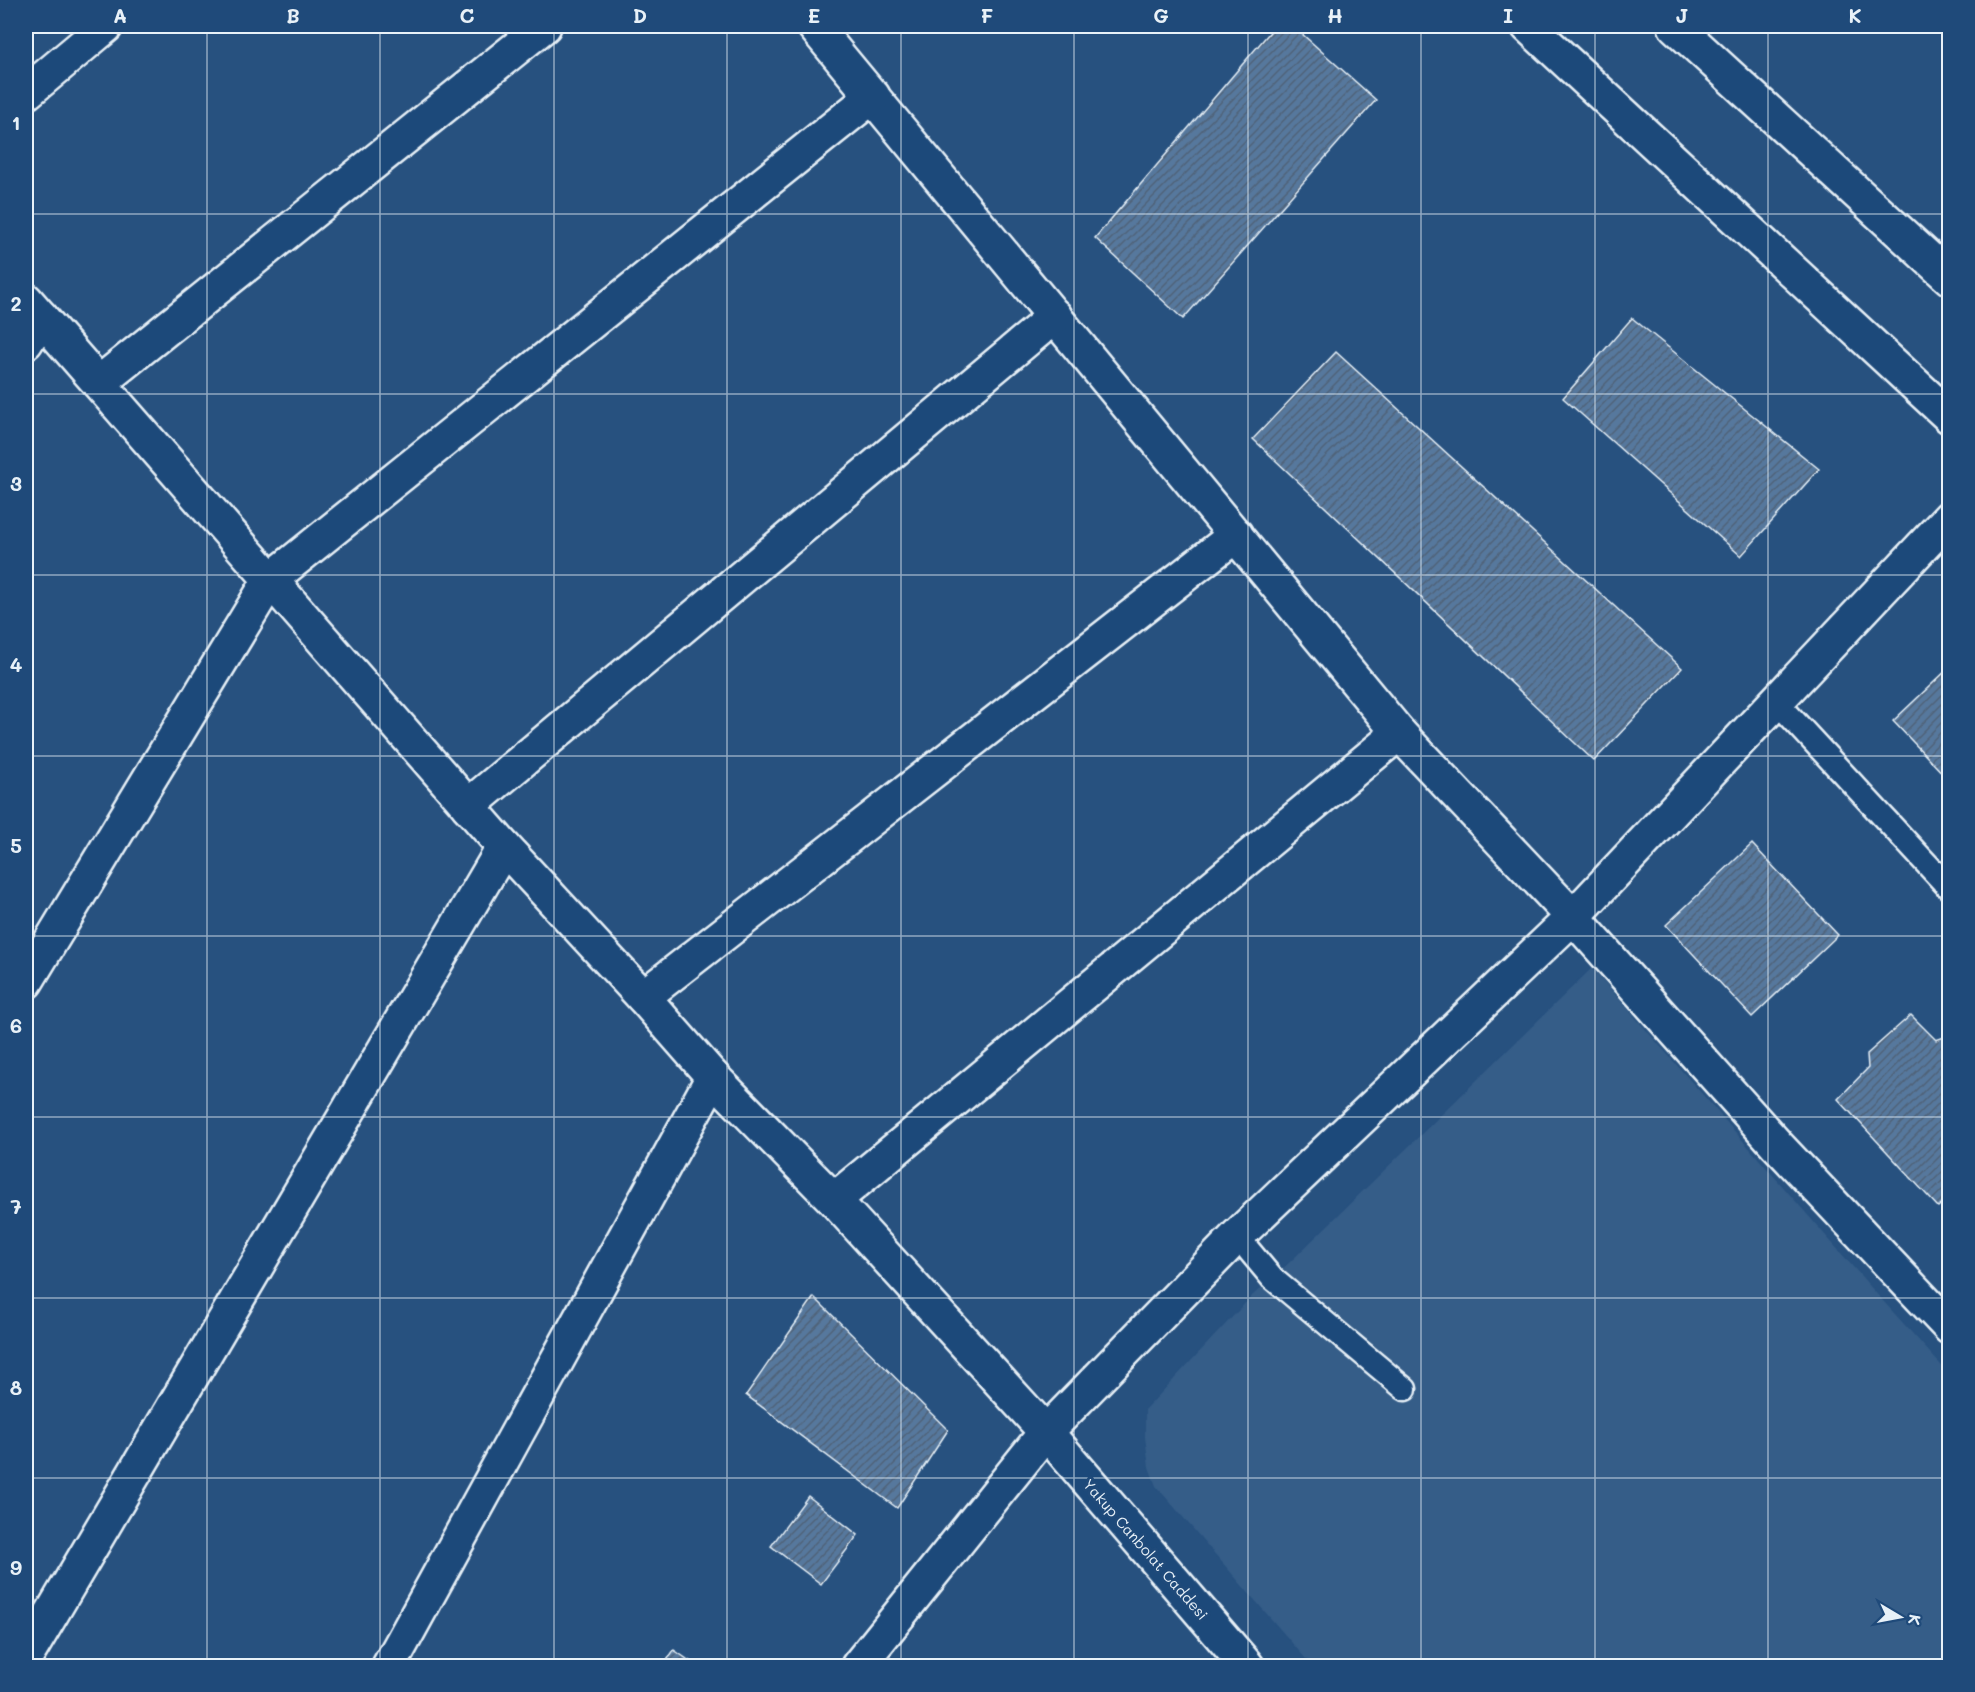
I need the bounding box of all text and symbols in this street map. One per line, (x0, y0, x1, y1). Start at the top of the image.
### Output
text: A (113, 2, 127, 28)
text: B (286, 2, 300, 28)
text: C (460, 2, 475, 28)
text: D (633, 2, 647, 28)
text: E (808, 2, 820, 28)
text: F (981, 2, 994, 28)
text: G (1153, 2, 1169, 28)
text: H (1327, 2, 1343, 28)
text: I (1503, 2, 1513, 28)
text: J (1675, 2, 1689, 28)
text: K (1848, 2, 1862, 28)
text: 1 (12, 109, 20, 135)
text: 2 (10, 290, 22, 316)
text: 3 (10, 470, 22, 496)
text: 4 (10, 651, 23, 677)
text: 5 (10, 832, 22, 858)
text: 6 (10, 1012, 22, 1038)
text: 7 (10, 1193, 22, 1219)
text: 8 (10, 1374, 22, 1400)
street label: Yakup Canbolat Caddesi (1079, 1474, 1213, 1624)
text: 9 (10, 1554, 22, 1580)
north arrow (1870, 1587, 1930, 1647)
text: K (1904, 1613, 1927, 1627)

